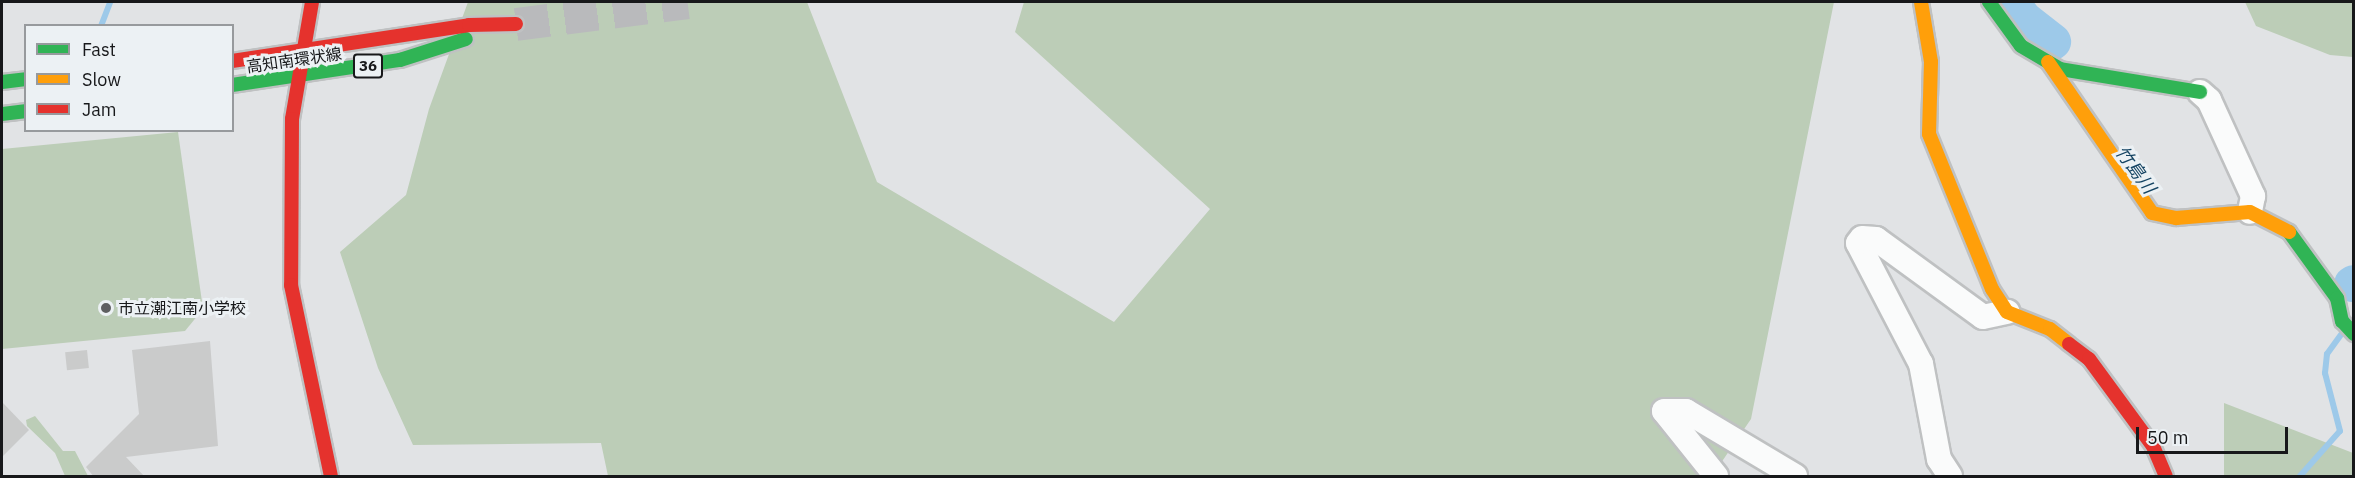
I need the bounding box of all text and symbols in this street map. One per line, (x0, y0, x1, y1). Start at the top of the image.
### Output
legend (24, 24, 234, 132)
text: Fast (82, 38, 116, 61)
street label: 高知南環状線 (245, 44, 343, 76)
road number: 36 (353, 54, 383, 78)
text: Slow (82, 68, 121, 91)
text: Jam (82, 98, 117, 121)
water label: 竹島川 (2110, 142, 2160, 198)
place label: 市立潮江南小学校 (118, 298, 246, 318)
marker: 市立潮江南小学校 (99, 301, 113, 315)
scale bar (2139, 415, 2290, 453)
text: 50 m (2147, 426, 2189, 449)

